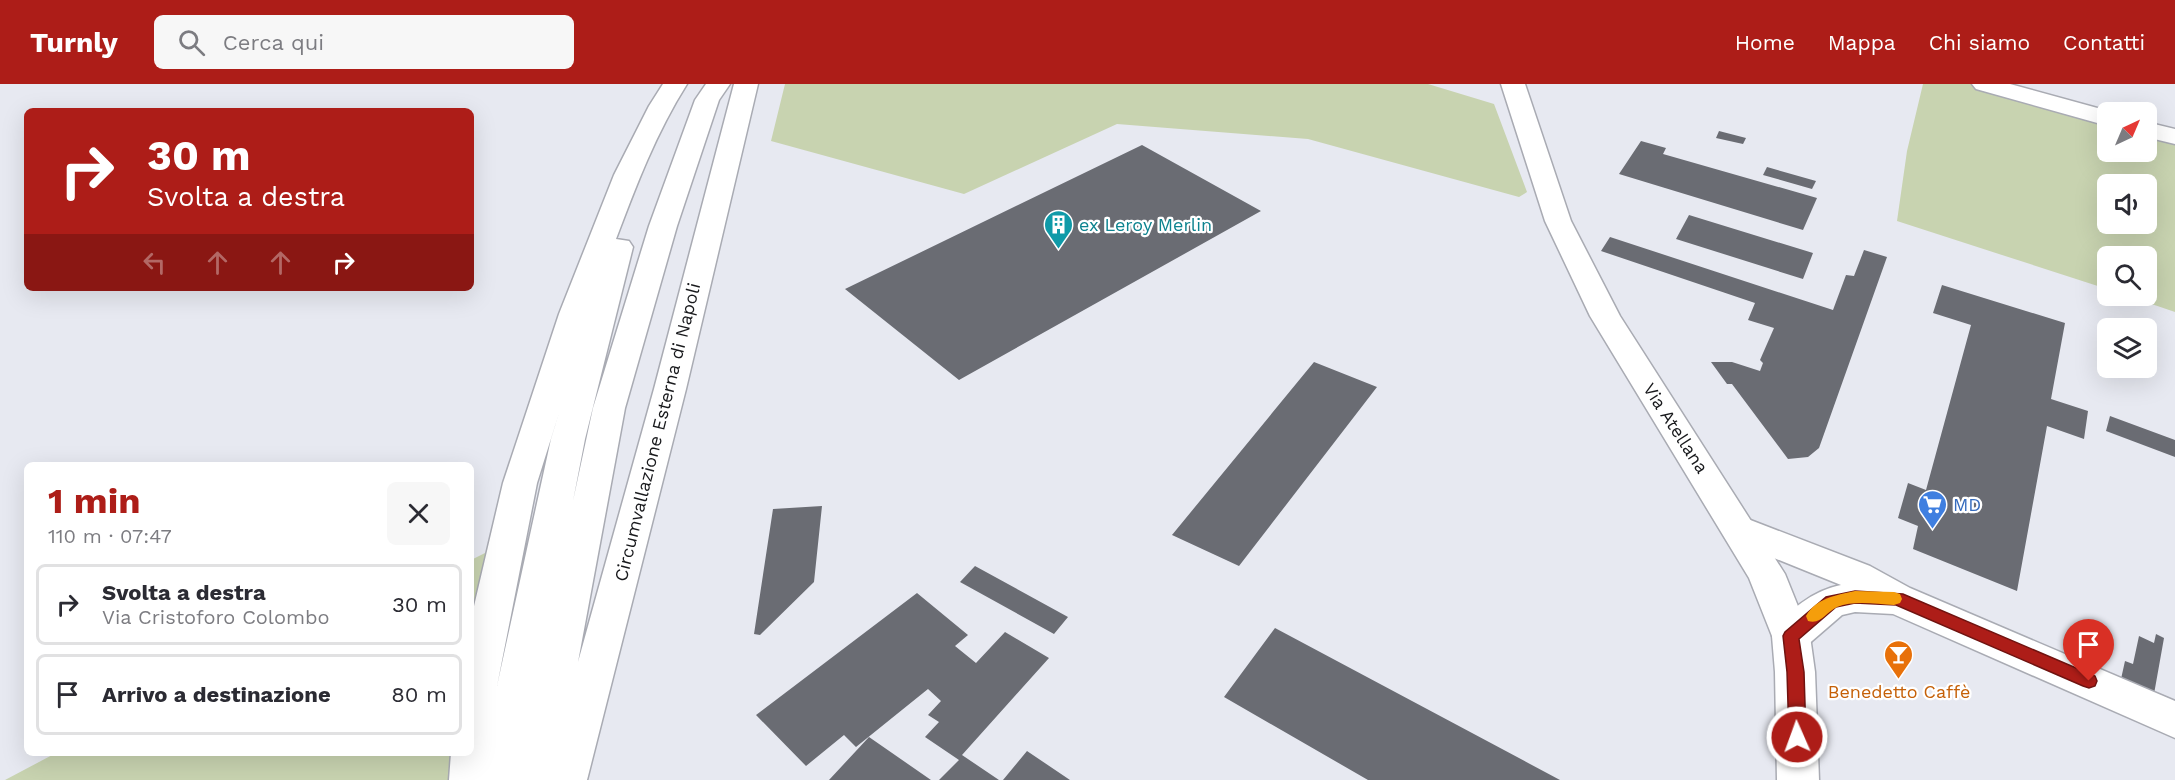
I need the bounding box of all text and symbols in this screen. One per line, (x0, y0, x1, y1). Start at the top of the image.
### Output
search box (154, 15, 574, 69)
text: Turnly (30, 26, 118, 59)
icon: search (175, 26, 208, 59)
text: Cerca qui (223, 30, 324, 55)
text: Home (1735, 30, 1795, 55)
text: Mappa (1828, 30, 1896, 55)
text: Chi siamo (1929, 30, 2030, 55)
text: Contatti (2063, 30, 2145, 55)
north arrow (2097, 102, 2157, 162)
map controls (2097, 102, 2157, 378)
text: 30 m (147, 131, 251, 180)
icon: right (48, 132, 126, 210)
button: sound (2097, 174, 2157, 234)
text: Svolta a destra (147, 181, 345, 213)
building icon: ex Leroy Merlin (1042, 208, 1074, 250)
place label: ex Leroy Merlin (1079, 214, 1212, 235)
icon: left (138, 246, 171, 279)
icon: ahead (201, 246, 234, 279)
icon: ahead (264, 246, 297, 279)
icon: right (327, 246, 360, 279)
button: search (2097, 246, 2157, 306)
street label: Circumvallazione Esterna di Napoli (610, 281, 704, 583)
button: layers (2097, 318, 2157, 378)
street label: Via Atellana (1639, 379, 1713, 477)
text: 1 min (48, 480, 140, 522)
button: close (387, 482, 450, 545)
supermarket icon: MD (1916, 488, 1948, 530)
place label: MD (1953, 494, 1981, 515)
text: 110 m · 07:47 (48, 524, 172, 548)
text: Svolta a destra (102, 580, 266, 605)
icon: right (51, 588, 84, 621)
text: 30 m (392, 592, 447, 617)
text: Via Cristoforo Colombo (102, 605, 330, 629)
pin (2063, 619, 2114, 681)
icon: arrive (2072, 628, 2105, 661)
bar icon: Benedetto Caffè (1883, 638, 1915, 680)
icon: arrive (51, 678, 84, 711)
place label: Benedetto Caffè (1828, 681, 1970, 702)
text: Arrivo a destinazione (102, 682, 331, 707)
text: 80 m (391, 682, 447, 707)
position arrow (1765, 705, 1829, 769)

